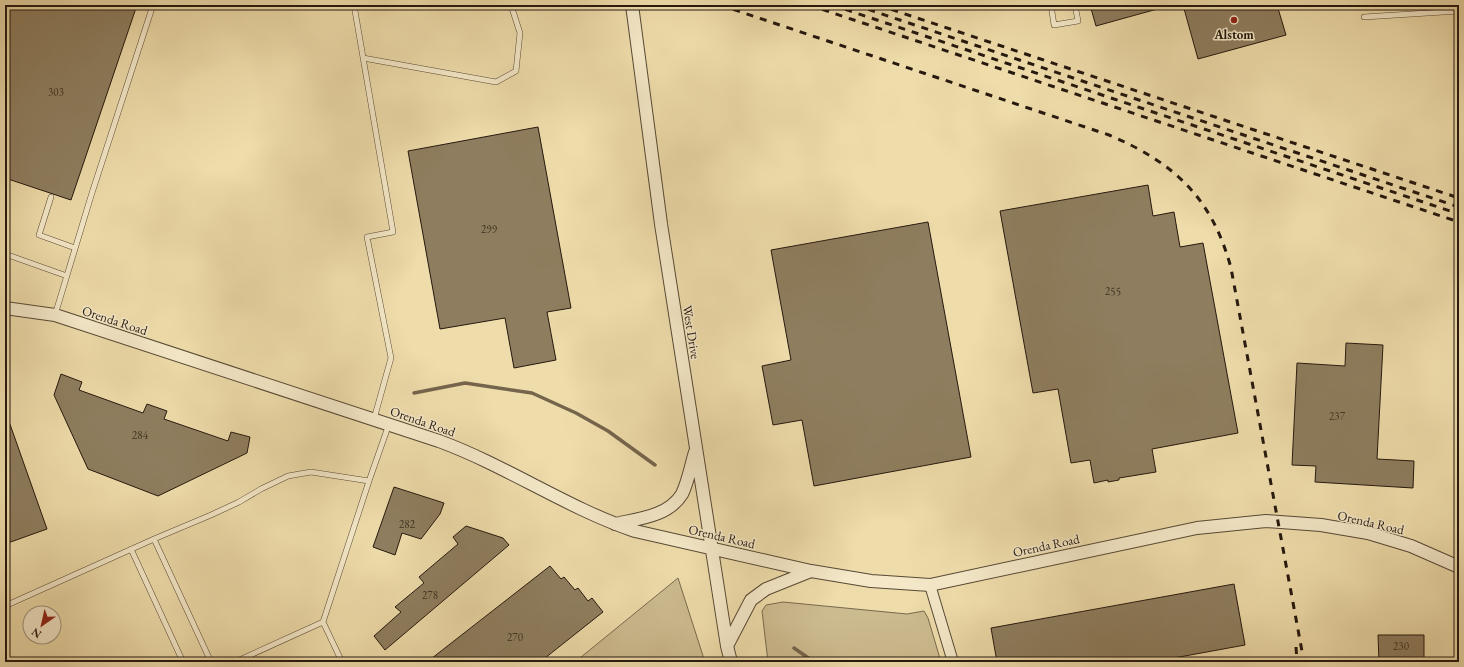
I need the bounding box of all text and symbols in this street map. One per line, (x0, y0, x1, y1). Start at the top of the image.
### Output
marker: Alstom (1229, 15, 1239, 25)
place label: Alstom (1213, 26, 1254, 43)
house number: 303 (48, 85, 64, 99)
house number: 299 (481, 222, 498, 236)
house number: 255 (1105, 284, 1121, 298)
street label: Orenda Road (80, 302, 150, 339)
street label: West Drive (679, 304, 704, 360)
street label: Orenda Road (388, 402, 458, 441)
house number: 237 (1329, 409, 1346, 423)
house number: 284 (132, 428, 149, 442)
street label: Orenda Road (1336, 507, 1406, 538)
house number: 282 (399, 517, 416, 531)
street label: Orenda Road (687, 521, 757, 552)
street label: Orenda Road (1011, 530, 1081, 561)
house number: 278 (422, 588, 438, 602)
north arrow (22, 605, 62, 645)
text: N (29, 625, 44, 642)
house number: 270 (507, 630, 523, 644)
house number: 230 (1393, 639, 1409, 653)

